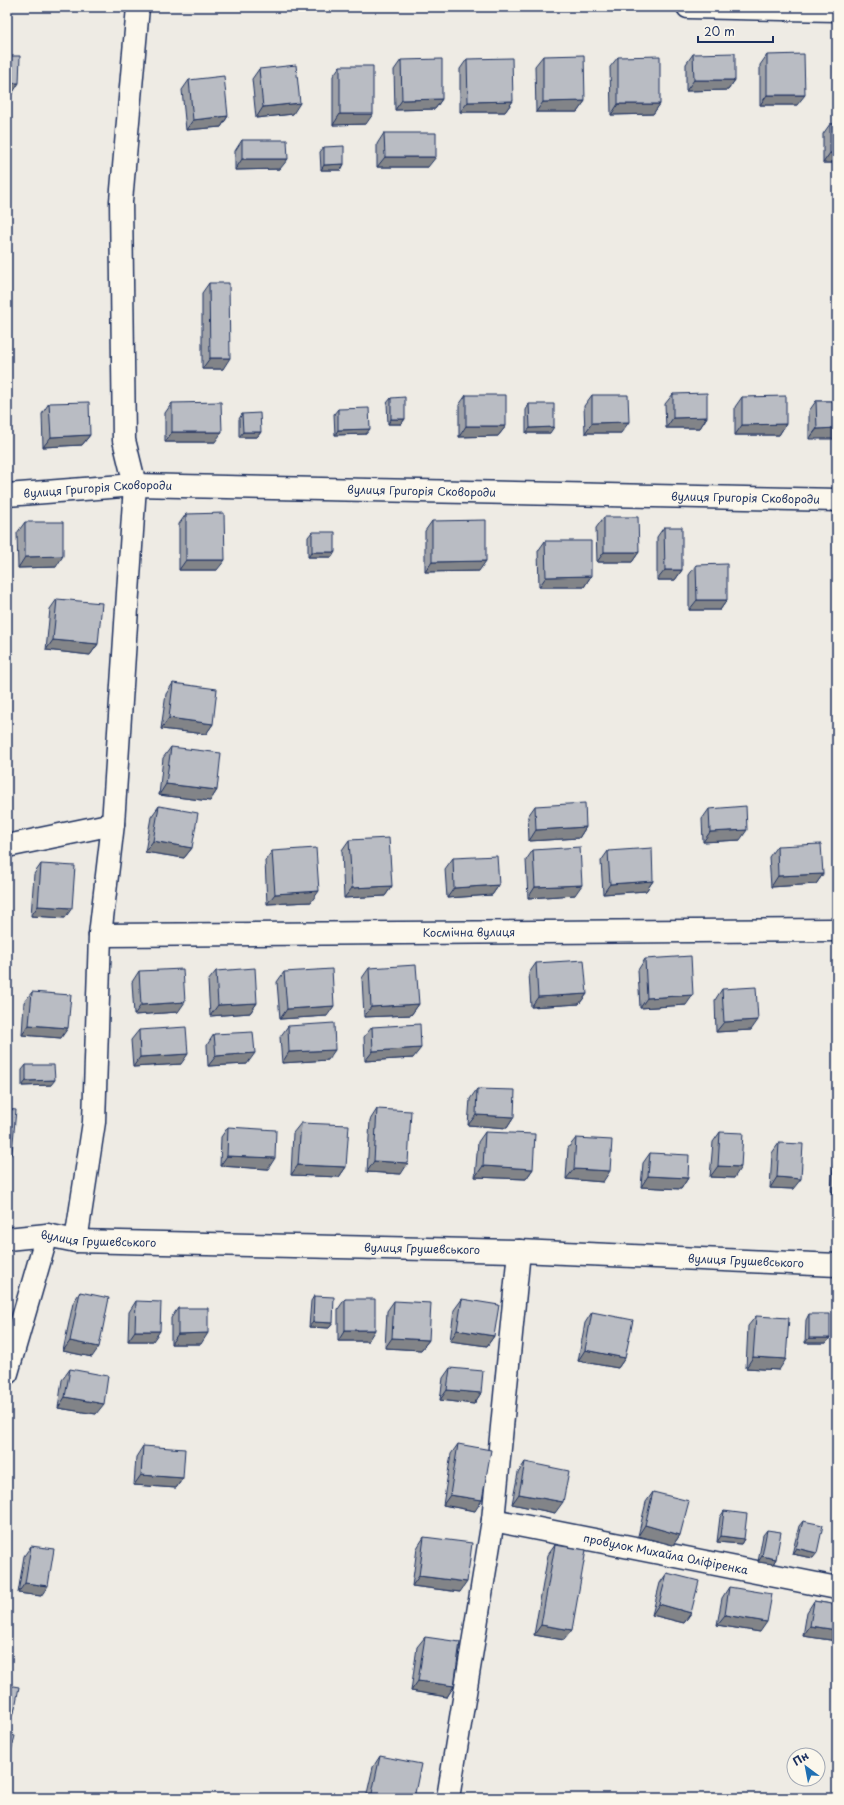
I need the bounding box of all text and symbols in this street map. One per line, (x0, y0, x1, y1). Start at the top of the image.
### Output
scale bar (698, 18, 773, 44)
text: 20 m (704, 22, 735, 40)
street label: вулиця Григорія Сковороди (23, 476, 172, 502)
street label: вулиця Григорія Сковороди (347, 481, 496, 501)
street label: вулиця Григорія Сковороди (671, 487, 820, 508)
street label: Космічна вулиця (423, 923, 515, 941)
street label: вулиця Грушевського (40, 1226, 156, 1251)
street label: вулиця Грушевського (364, 1239, 480, 1258)
street label: вулиця Грушевського (688, 1249, 804, 1272)
street label: провулок Михайла Оліфіренка (582, 1529, 750, 1578)
north arrow (786, 1747, 826, 1787)
text: Пн (789, 1747, 812, 1770)

